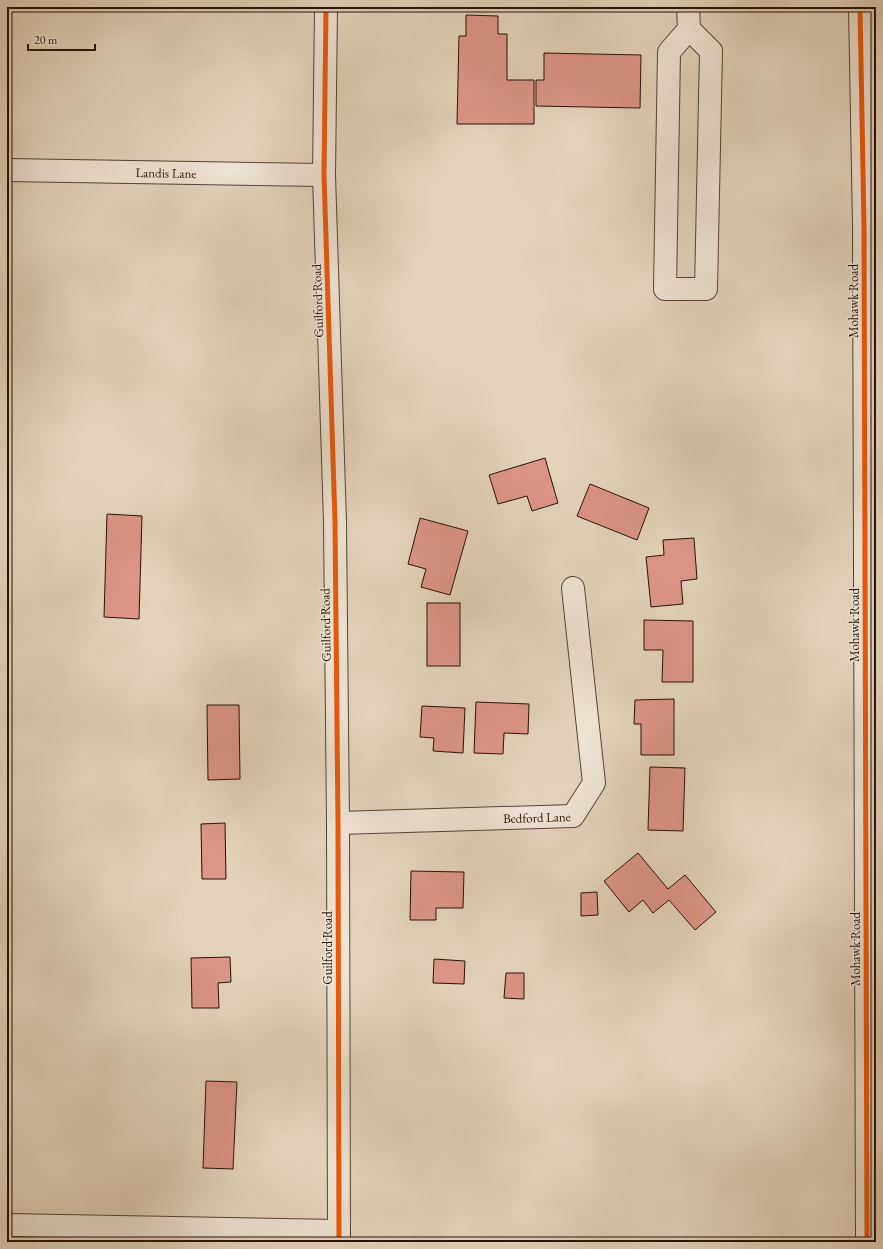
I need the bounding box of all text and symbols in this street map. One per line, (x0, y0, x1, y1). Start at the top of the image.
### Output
scale bar (28, 26, 95, 52)
text: 20 m (34, 32, 58, 48)
street label: Landis Lane (135, 164, 197, 182)
street label: Guilford Road (308, 263, 327, 338)
street label: Mohawk Road (845, 264, 862, 338)
street label: Guilford Road (316, 588, 335, 662)
street label: Mohawk Road (846, 588, 863, 662)
street label: Bedford Lane (503, 808, 571, 827)
street label: Guilford Road (319, 911, 336, 985)
street label: Mohawk Road (847, 912, 864, 986)

